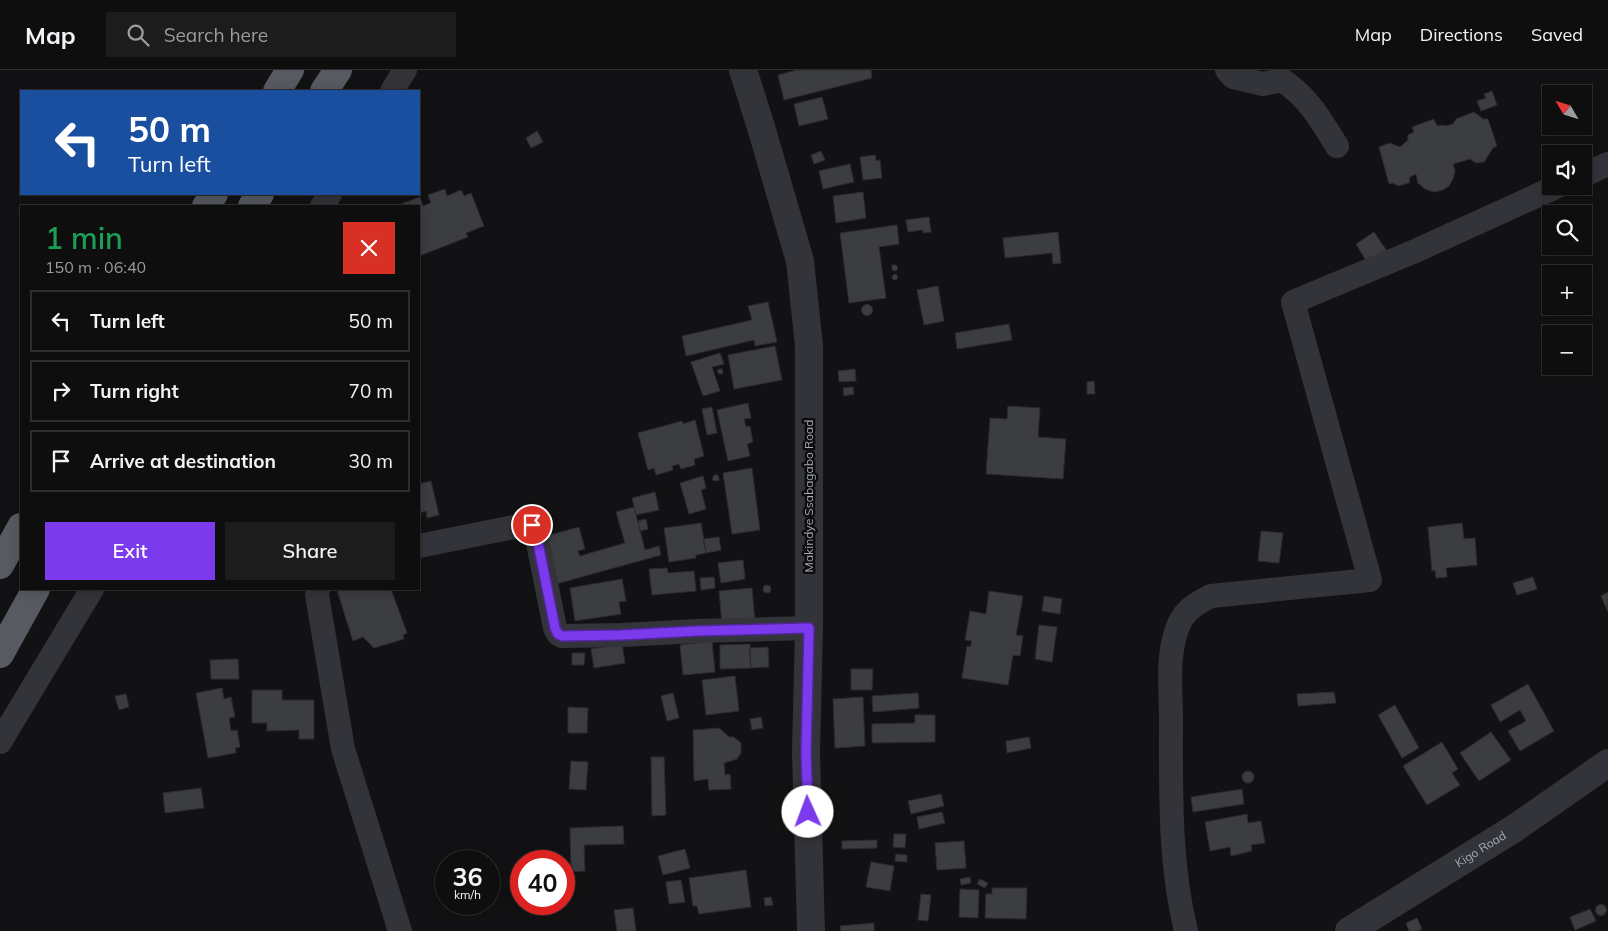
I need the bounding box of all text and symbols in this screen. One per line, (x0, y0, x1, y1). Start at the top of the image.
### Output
search box (106, 12, 456, 57)
text: Map (25, 20, 76, 50)
icon: search (124, 21, 152, 49)
text: Search here (164, 23, 268, 47)
text: Map (1355, 23, 1392, 46)
text: Directions (1420, 23, 1503, 46)
text: Saved (1531, 23, 1583, 46)
north arrow (1542, 85, 1592, 135)
map controls (1542, 85, 1592, 375)
text: 50 m (128, 107, 211, 151)
icon: left (45, 110, 110, 175)
button: sound (1542, 145, 1592, 195)
text: Turn left (128, 150, 211, 178)
button: search (1542, 205, 1592, 255)
text: 1 min (45, 219, 123, 257)
button: close (343, 222, 395, 274)
text: 150 m · 06:40 (45, 257, 146, 277)
button: + (1542, 265, 1592, 315)
icon: left (47, 307, 75, 335)
text: Turn left (90, 309, 165, 333)
text: 50 m (349, 309, 393, 333)
button: − (1542, 325, 1592, 375)
icon: right (47, 377, 75, 405)
text: Turn right (90, 379, 179, 403)
text: 70 m (349, 379, 393, 403)
street label: Makindye Ssabagabo Road (801, 420, 816, 572)
icon: arrive (47, 447, 75, 475)
text: Arrive at destination (90, 449, 276, 473)
text: 30 m (349, 449, 393, 473)
pin (511, 504, 553, 546)
icon: arrive (518, 511, 546, 539)
button: Exit (45, 522, 215, 580)
button: Share (225, 522, 395, 580)
position arrow (781, 785, 833, 837)
street label: Kigo Road (1452, 827, 1509, 870)
speed limit sign: 40 (510, 850, 575, 915)
text: 36 (452, 861, 483, 892)
text: km/h (454, 887, 481, 902)

